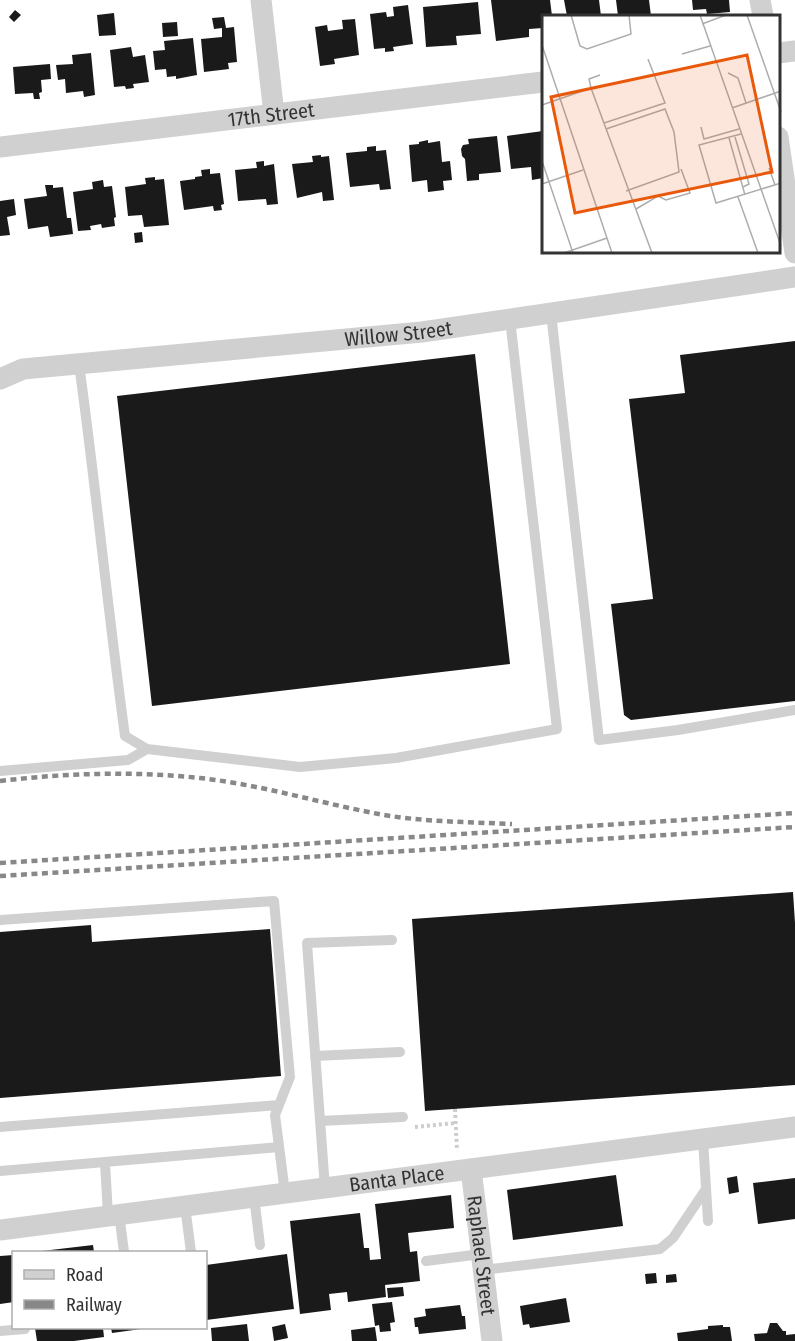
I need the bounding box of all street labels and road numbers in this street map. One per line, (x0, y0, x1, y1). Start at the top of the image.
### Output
street label: 17th Street (226, 97, 316, 132)
street label: Willow Street (343, 316, 454, 351)
street label: Banta Place (348, 1161, 446, 1197)
street label: Raphael Street (462, 1194, 501, 1317)

